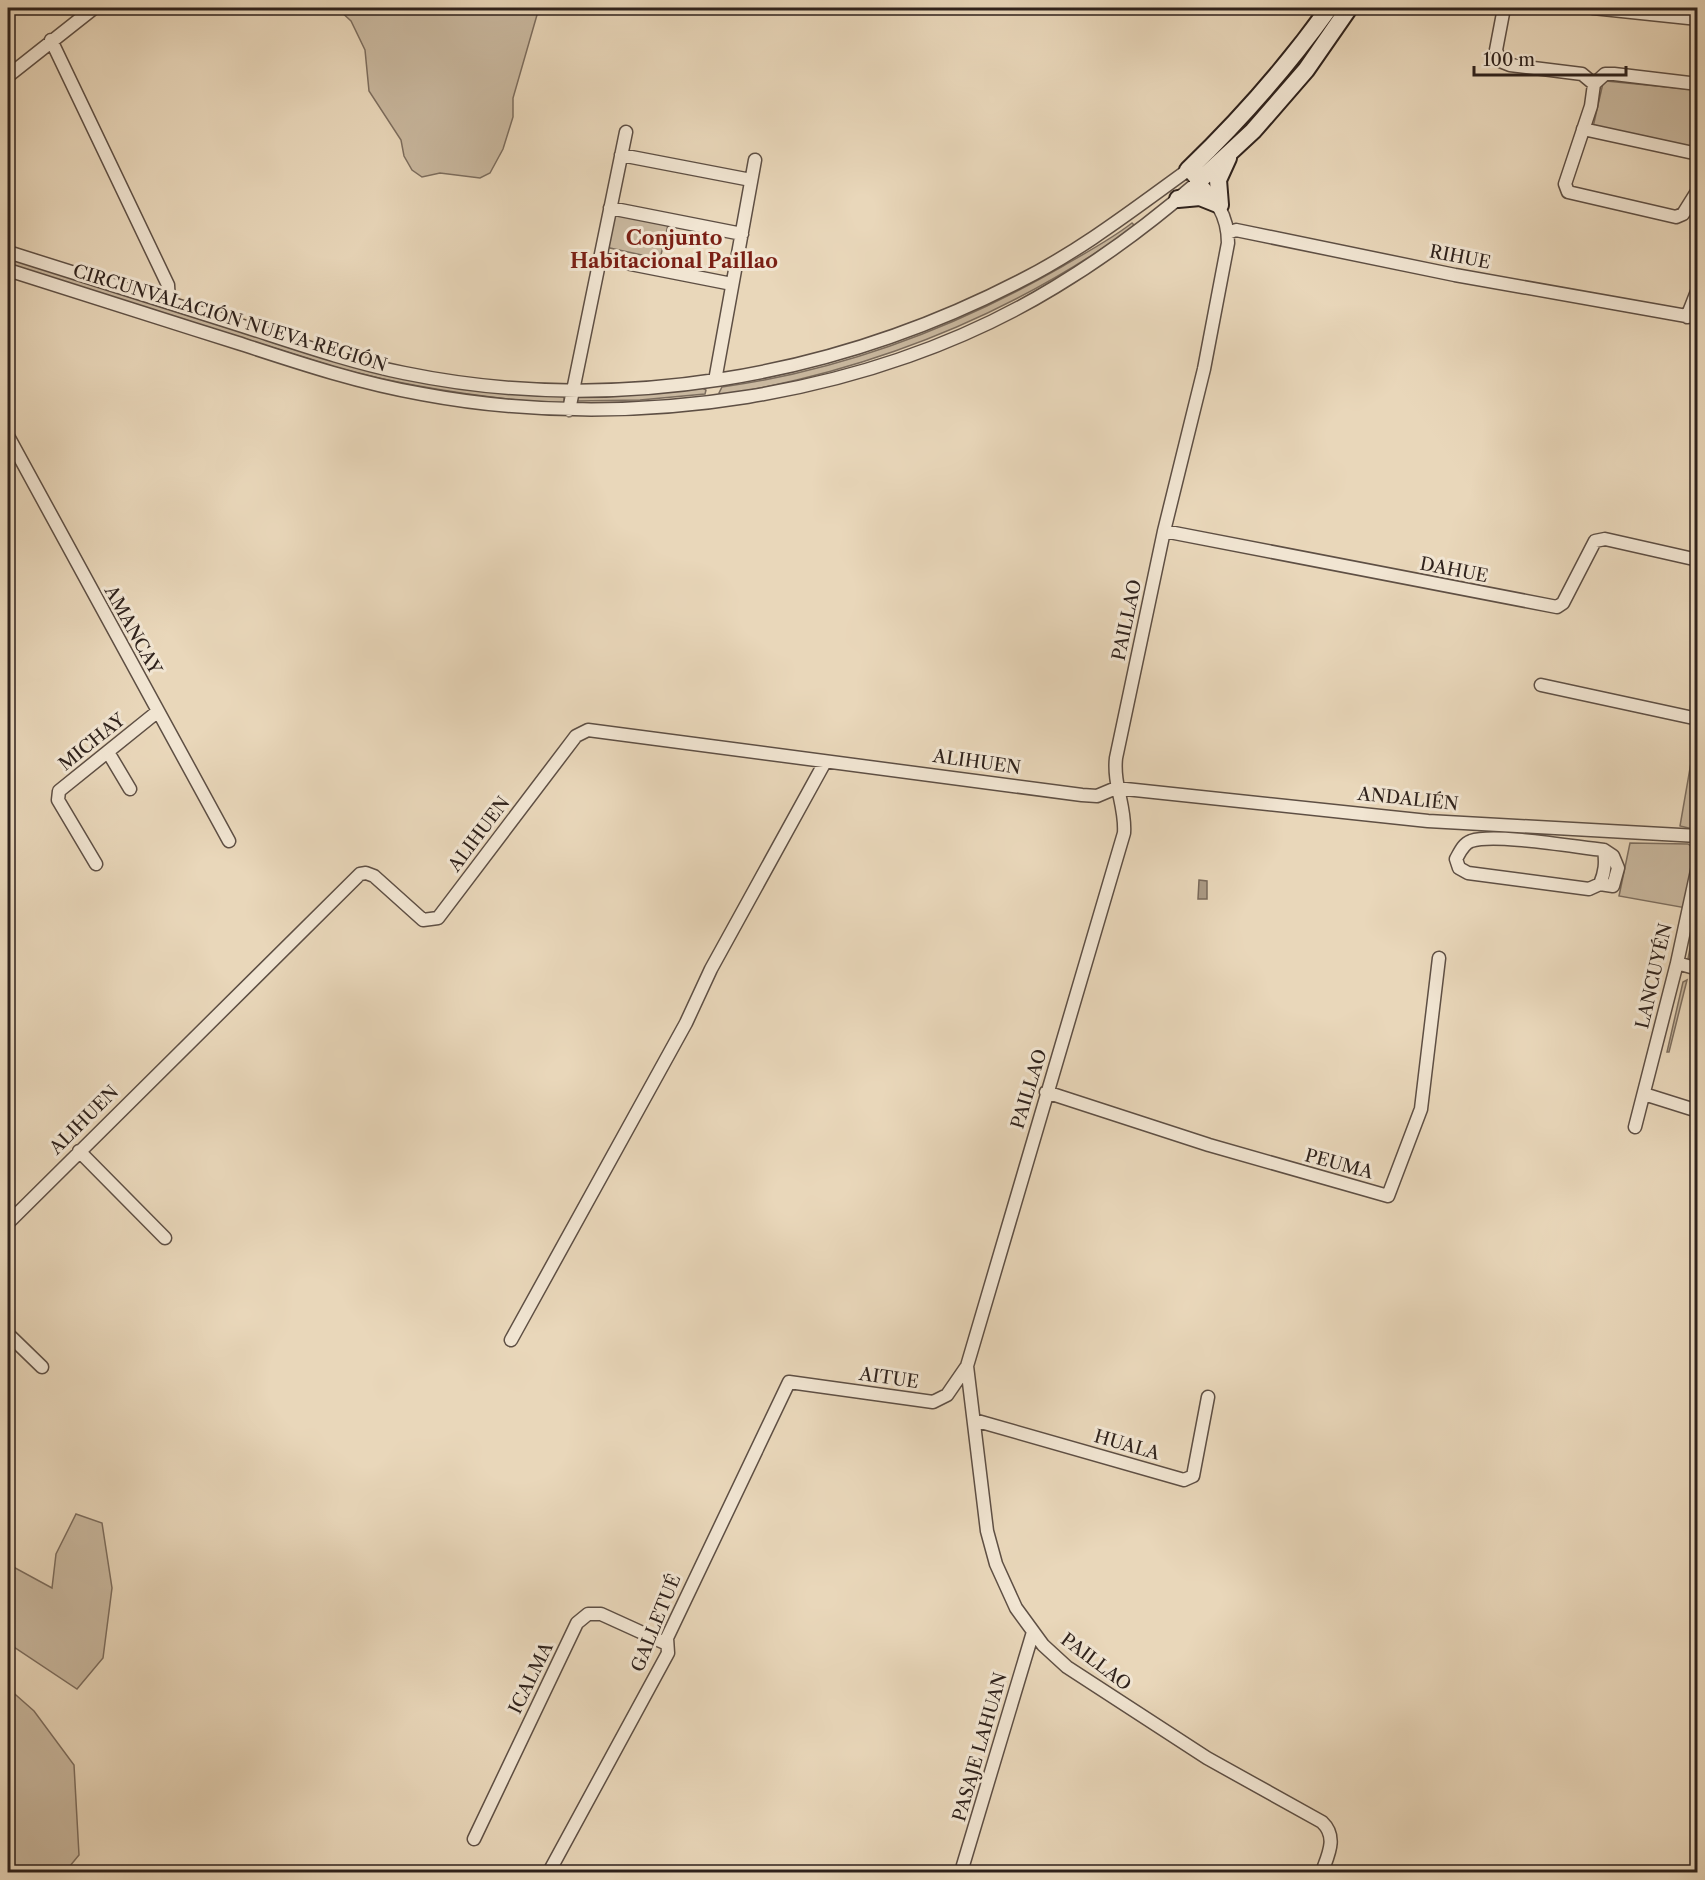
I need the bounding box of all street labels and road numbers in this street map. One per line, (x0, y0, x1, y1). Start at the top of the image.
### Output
street label: RIHUE (1428, 240, 1492, 274)
street label: CIRCUNVALACIÓN NUEVA REGIÓN (70, 259, 390, 376)
street label: DAHUE (1418, 553, 1490, 587)
street label: PAILLAO (1108, 577, 1146, 663)
street label: AMANCAY (99, 581, 167, 679)
street label: MICHAY (54, 708, 131, 775)
street label: ALIHUEN (931, 745, 1022, 779)
street label: ANDALIÉN (1355, 782, 1460, 815)
street label: ALIHUEN (443, 792, 514, 877)
street label: LANCUYÉN (1630, 921, 1677, 1031)
street label: PAILLAO (1006, 1046, 1052, 1132)
street label: ALIHUEN (44, 1081, 123, 1160)
street label: PEUMA (1303, 1144, 1376, 1184)
street label: AITUE (857, 1363, 920, 1393)
street label: HUALA (1092, 1425, 1163, 1465)
street label: GALLETUÉ (626, 1571, 686, 1675)
street label: PAILLAO (1057, 1628, 1136, 1696)
street label: ICALMA (504, 1638, 558, 1717)
street label: PASAJE LAHUAN (948, 1670, 1012, 1824)

